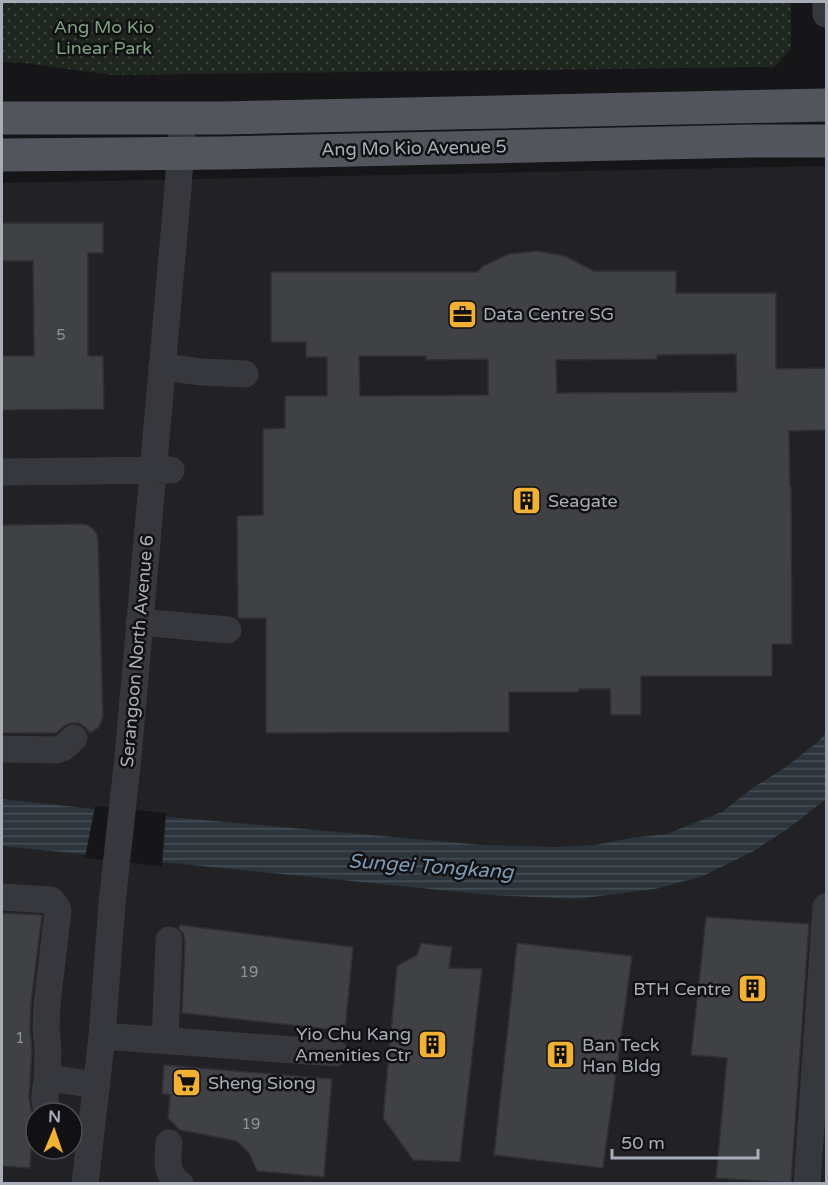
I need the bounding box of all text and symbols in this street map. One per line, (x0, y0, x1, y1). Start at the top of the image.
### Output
park label: Ang Mo Kio Linear Park (54, 16, 154, 59)
street label: Ang Mo Kio Avenue 5 (321, 135, 507, 161)
office icon: Data Centre SG (446, 298, 478, 330)
place label: Data Centre SG (483, 303, 614, 325)
house number: 5 (56, 326, 66, 344)
building icon: Seagate (511, 485, 543, 517)
place label: Seagate (548, 490, 618, 512)
street label: Serangoon North Avenue 6 (116, 534, 158, 768)
water label: Sungei Tongkang (348, 849, 516, 885)
house number: 19 (240, 963, 258, 981)
building icon: BTH Centre (736, 973, 768, 1005)
place label: BTH Centre (633, 978, 731, 1000)
place label: Yio Chu Kang Amenities Ctr (295, 1023, 411, 1066)
building icon: Yio Chu Kang Amenities Ctr (416, 1028, 448, 1060)
house number: 1 (15, 1029, 25, 1047)
place label: Ban Teck Han Bldg (582, 1034, 661, 1077)
building icon: Ban Teck Han Bldg (545, 1039, 577, 1071)
supermarket icon: Sheng Siong (171, 1067, 203, 1099)
place label: Sheng Siong (208, 1072, 316, 1094)
north arrow (24, 1101, 84, 1161)
text: N (48, 1107, 61, 1127)
house number: 19 (242, 1115, 260, 1133)
scale bar (612, 1122, 758, 1160)
text: 50 m (621, 1132, 665, 1154)

